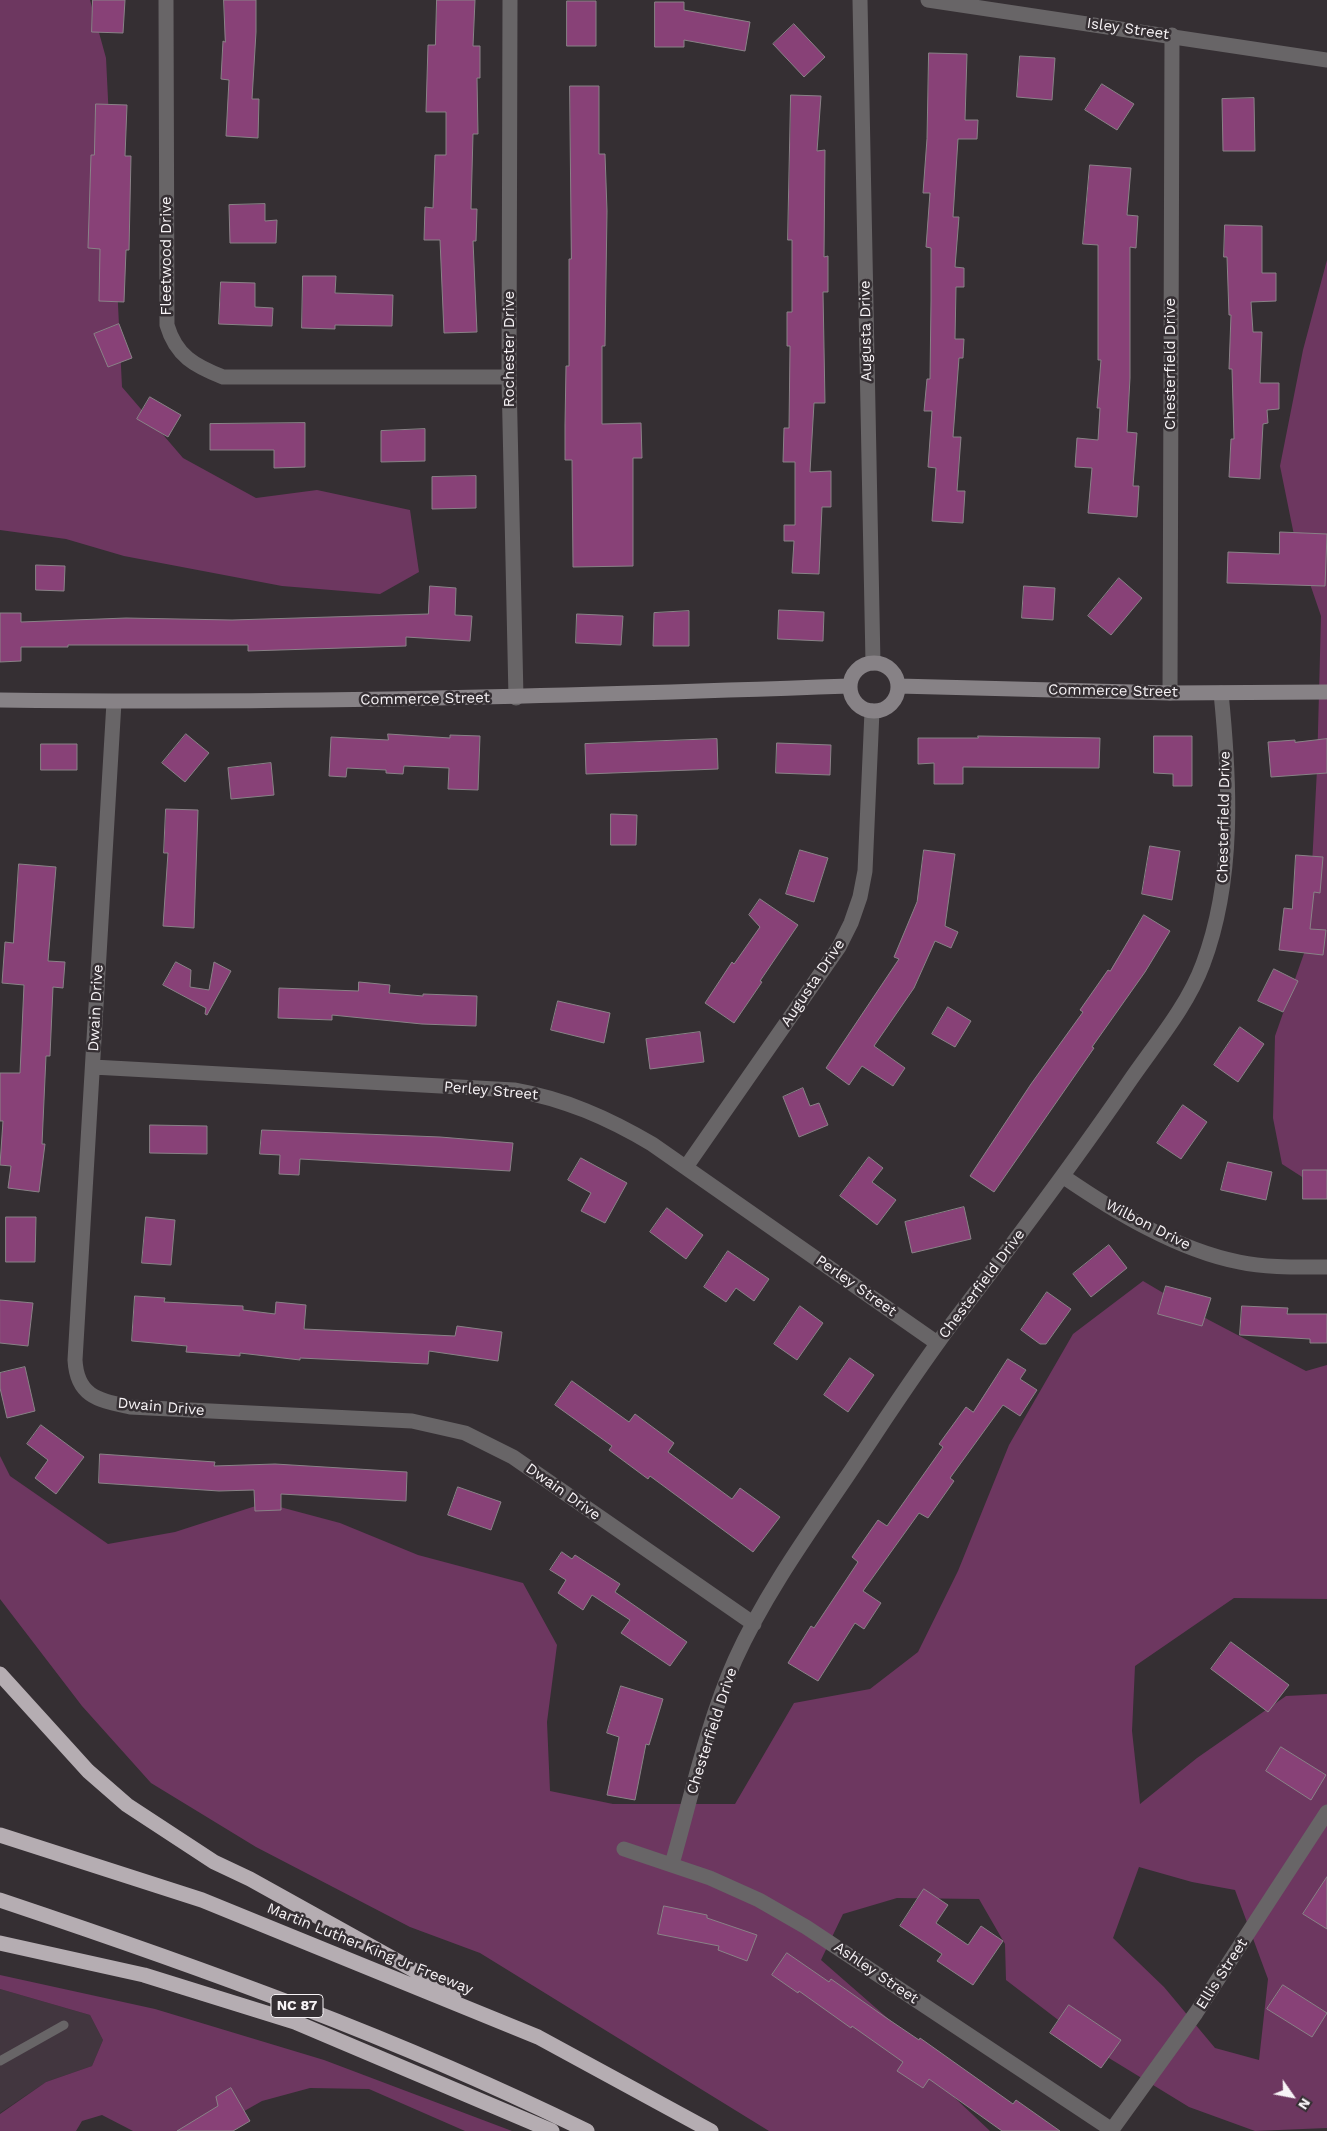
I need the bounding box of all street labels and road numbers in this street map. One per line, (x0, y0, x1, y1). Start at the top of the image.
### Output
street label: Isley Street (1086, 14, 1170, 44)
street label: Fleetwood Drive (158, 196, 176, 316)
street label: Augusta Drive (856, 280, 876, 382)
street label: Rochester Drive (501, 291, 519, 407)
street label: Chesterfield Drive (1162, 298, 1180, 430)
street label: Commerce Street (1048, 681, 1178, 701)
street label: Commerce Street (360, 689, 490, 709)
street label: Chesterfield Drive (1214, 751, 1234, 883)
street label: Augusta Drive (777, 936, 849, 1030)
street label: Dwain Drive (85, 964, 107, 1052)
street label: Perley Street (443, 1078, 539, 1104)
street label: Wilbon Drive (1102, 1196, 1194, 1254)
street label: Chesterfield Drive (935, 1226, 1029, 1342)
street label: Perley Street (812, 1251, 900, 1321)
street label: Dwain Drive (117, 1394, 205, 1420)
street label: Dwain Drive (522, 1460, 604, 1524)
street label: Chesterfield Drive (683, 1665, 741, 1797)
street label: Martin Luther King Jr Freeway (264, 1899, 476, 1999)
street label: Ellis Street (1192, 1935, 1252, 2013)
street label: Ashley Street (830, 1938, 922, 2008)
road number: NC 87 (271, 1994, 323, 2018)

